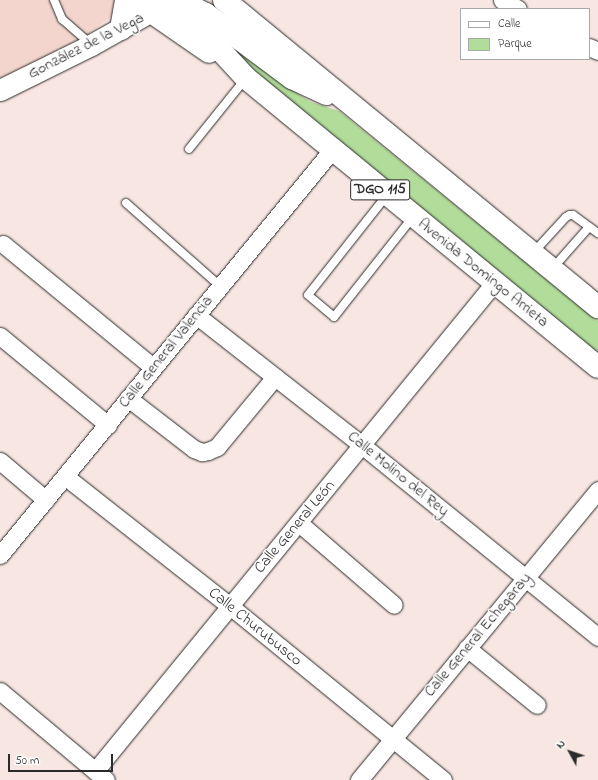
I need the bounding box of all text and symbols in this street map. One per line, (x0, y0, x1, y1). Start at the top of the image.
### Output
street label: González de la Vega (25, 8, 147, 84)
legend (460, 8, 590, 60)
text: Calle (498, 15, 520, 33)
text: Parque (498, 35, 532, 53)
road number: DGO 115 (350, 177, 410, 203)
street label: Avenida Domingo Arrieta (414, 214, 552, 332)
street label: Calle General Valencia (115, 292, 217, 412)
street label: Calle Molino del Rey (343, 427, 453, 521)
street label: Calle General León (250, 476, 340, 578)
street label: Calle General Echegaray (420, 569, 536, 701)
street label: Calle Churubusco (204, 583, 306, 671)
north arrow (550, 732, 590, 772)
text: N (552, 736, 569, 752)
scale bar (10, 746, 115, 772)
text: 50 m (15, 752, 39, 770)

